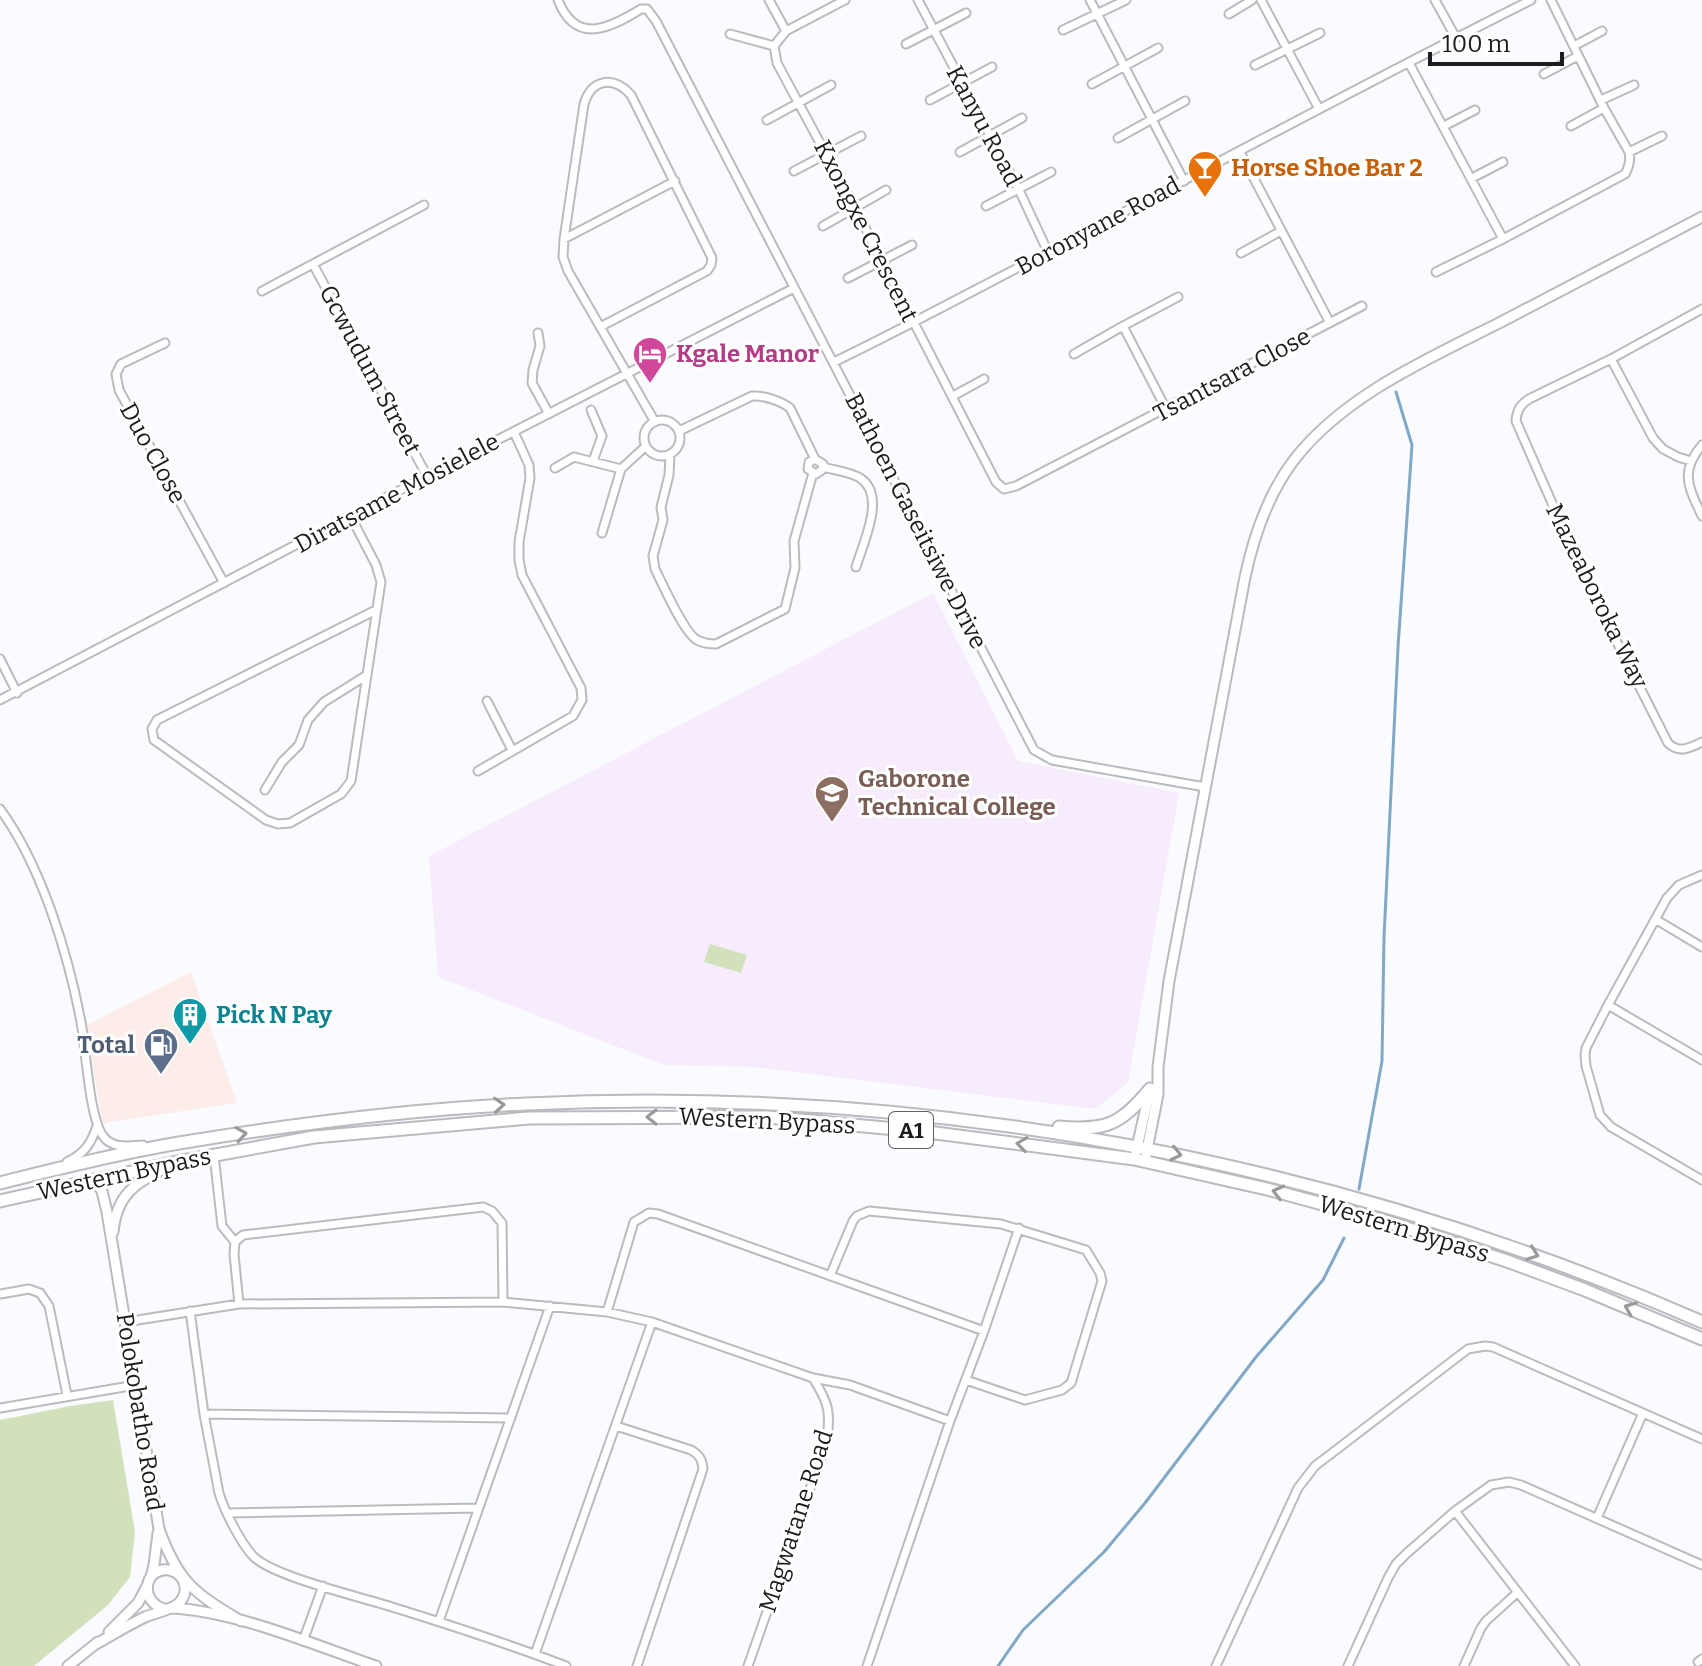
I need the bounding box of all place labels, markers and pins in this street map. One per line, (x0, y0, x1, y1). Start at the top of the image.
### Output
bar icon: Horse Shoe Bar 2 (1186, 149, 1224, 199)
place label: Horse Shoe Bar 2 (1231, 154, 1423, 182)
hotel icon: Kgale Manor (631, 335, 669, 385)
place label: Kgale Manor (676, 340, 819, 368)
place label: Gaborone Technical College (858, 765, 1056, 821)
school or university icon: Gaborone Technical College (813, 774, 851, 824)
building icon: Pick N Pay (171, 996, 209, 1046)
place label: Pick N Pay (216, 1001, 333, 1029)
fuel station icon: Total (142, 1026, 180, 1076)
place label: Total (77, 1031, 136, 1059)

